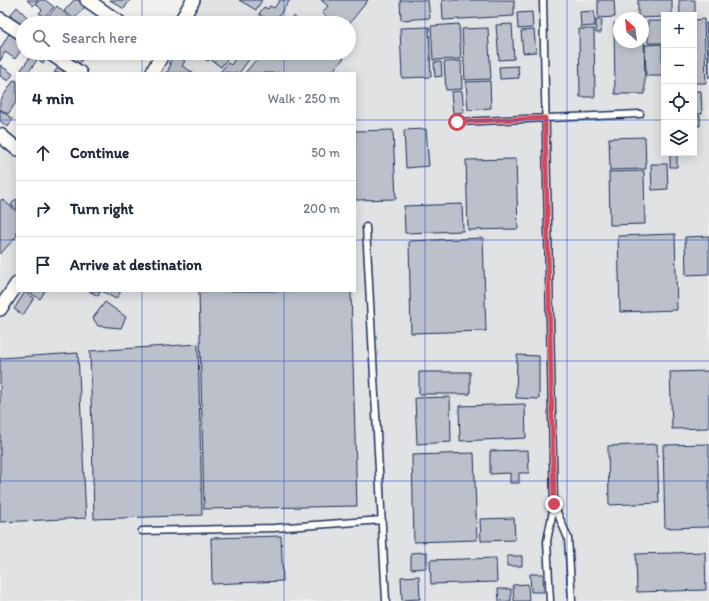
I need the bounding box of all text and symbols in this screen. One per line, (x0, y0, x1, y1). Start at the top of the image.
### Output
north arrow (613, 12, 649, 48)
map controls (661, 12, 697, 156)
button: + (661, 12, 697, 48)
search box (16, 16, 356, 60)
icon: search (30, 27, 52, 49)
text: Search here (62, 29, 137, 47)
button: − (661, 48, 697, 84)
button: locate (661, 84, 697, 120)
text: 4 min (32, 88, 74, 108)
text: Walk · 250 m (268, 91, 340, 106)
route start (448, 113, 466, 131)
button: layers (661, 120, 697, 156)
icon: ahead (32, 142, 54, 164)
text: Continue (70, 144, 129, 162)
text: 50 m (311, 145, 340, 160)
icon: right (32, 198, 54, 220)
text: Turn right (70, 200, 134, 218)
text: 200 m (303, 201, 340, 216)
icon: arrive (32, 254, 54, 276)
text: Arrive at destination (70, 256, 202, 274)
route end (545, 495, 563, 513)

